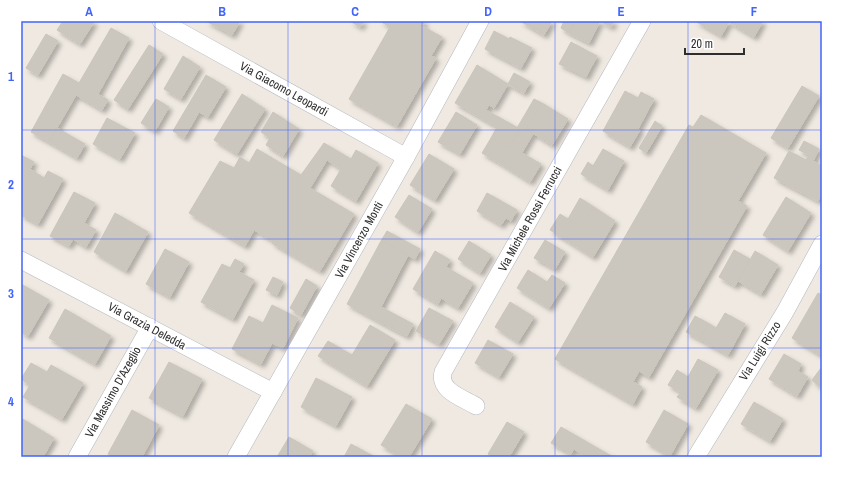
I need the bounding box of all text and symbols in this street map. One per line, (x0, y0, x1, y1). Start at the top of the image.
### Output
text: A (85, 3, 93, 20)
text: B (218, 3, 226, 20)
text: C (351, 3, 359, 20)
text: D (484, 3, 492, 20)
text: E (617, 3, 625, 20)
text: F (751, 3, 758, 20)
scale bar (685, 30, 744, 56)
text: 20 m (691, 36, 713, 52)
street label: Via Giacomo Leopardi (237, 58, 331, 120)
text: 1 (8, 68, 14, 85)
street label: Via Michele Rossi Ferrucci (494, 164, 566, 274)
text: 2 (8, 176, 14, 193)
street label: Via Vincenzo Monti (331, 199, 387, 281)
text: 3 (8, 285, 14, 302)
street label: Via Grazia Deledda (105, 299, 189, 354)
street label: Via Luigi Rizzo (735, 318, 785, 384)
street label: Via Massimo D'Azeglio (81, 344, 145, 440)
text: 4 (8, 393, 14, 410)

